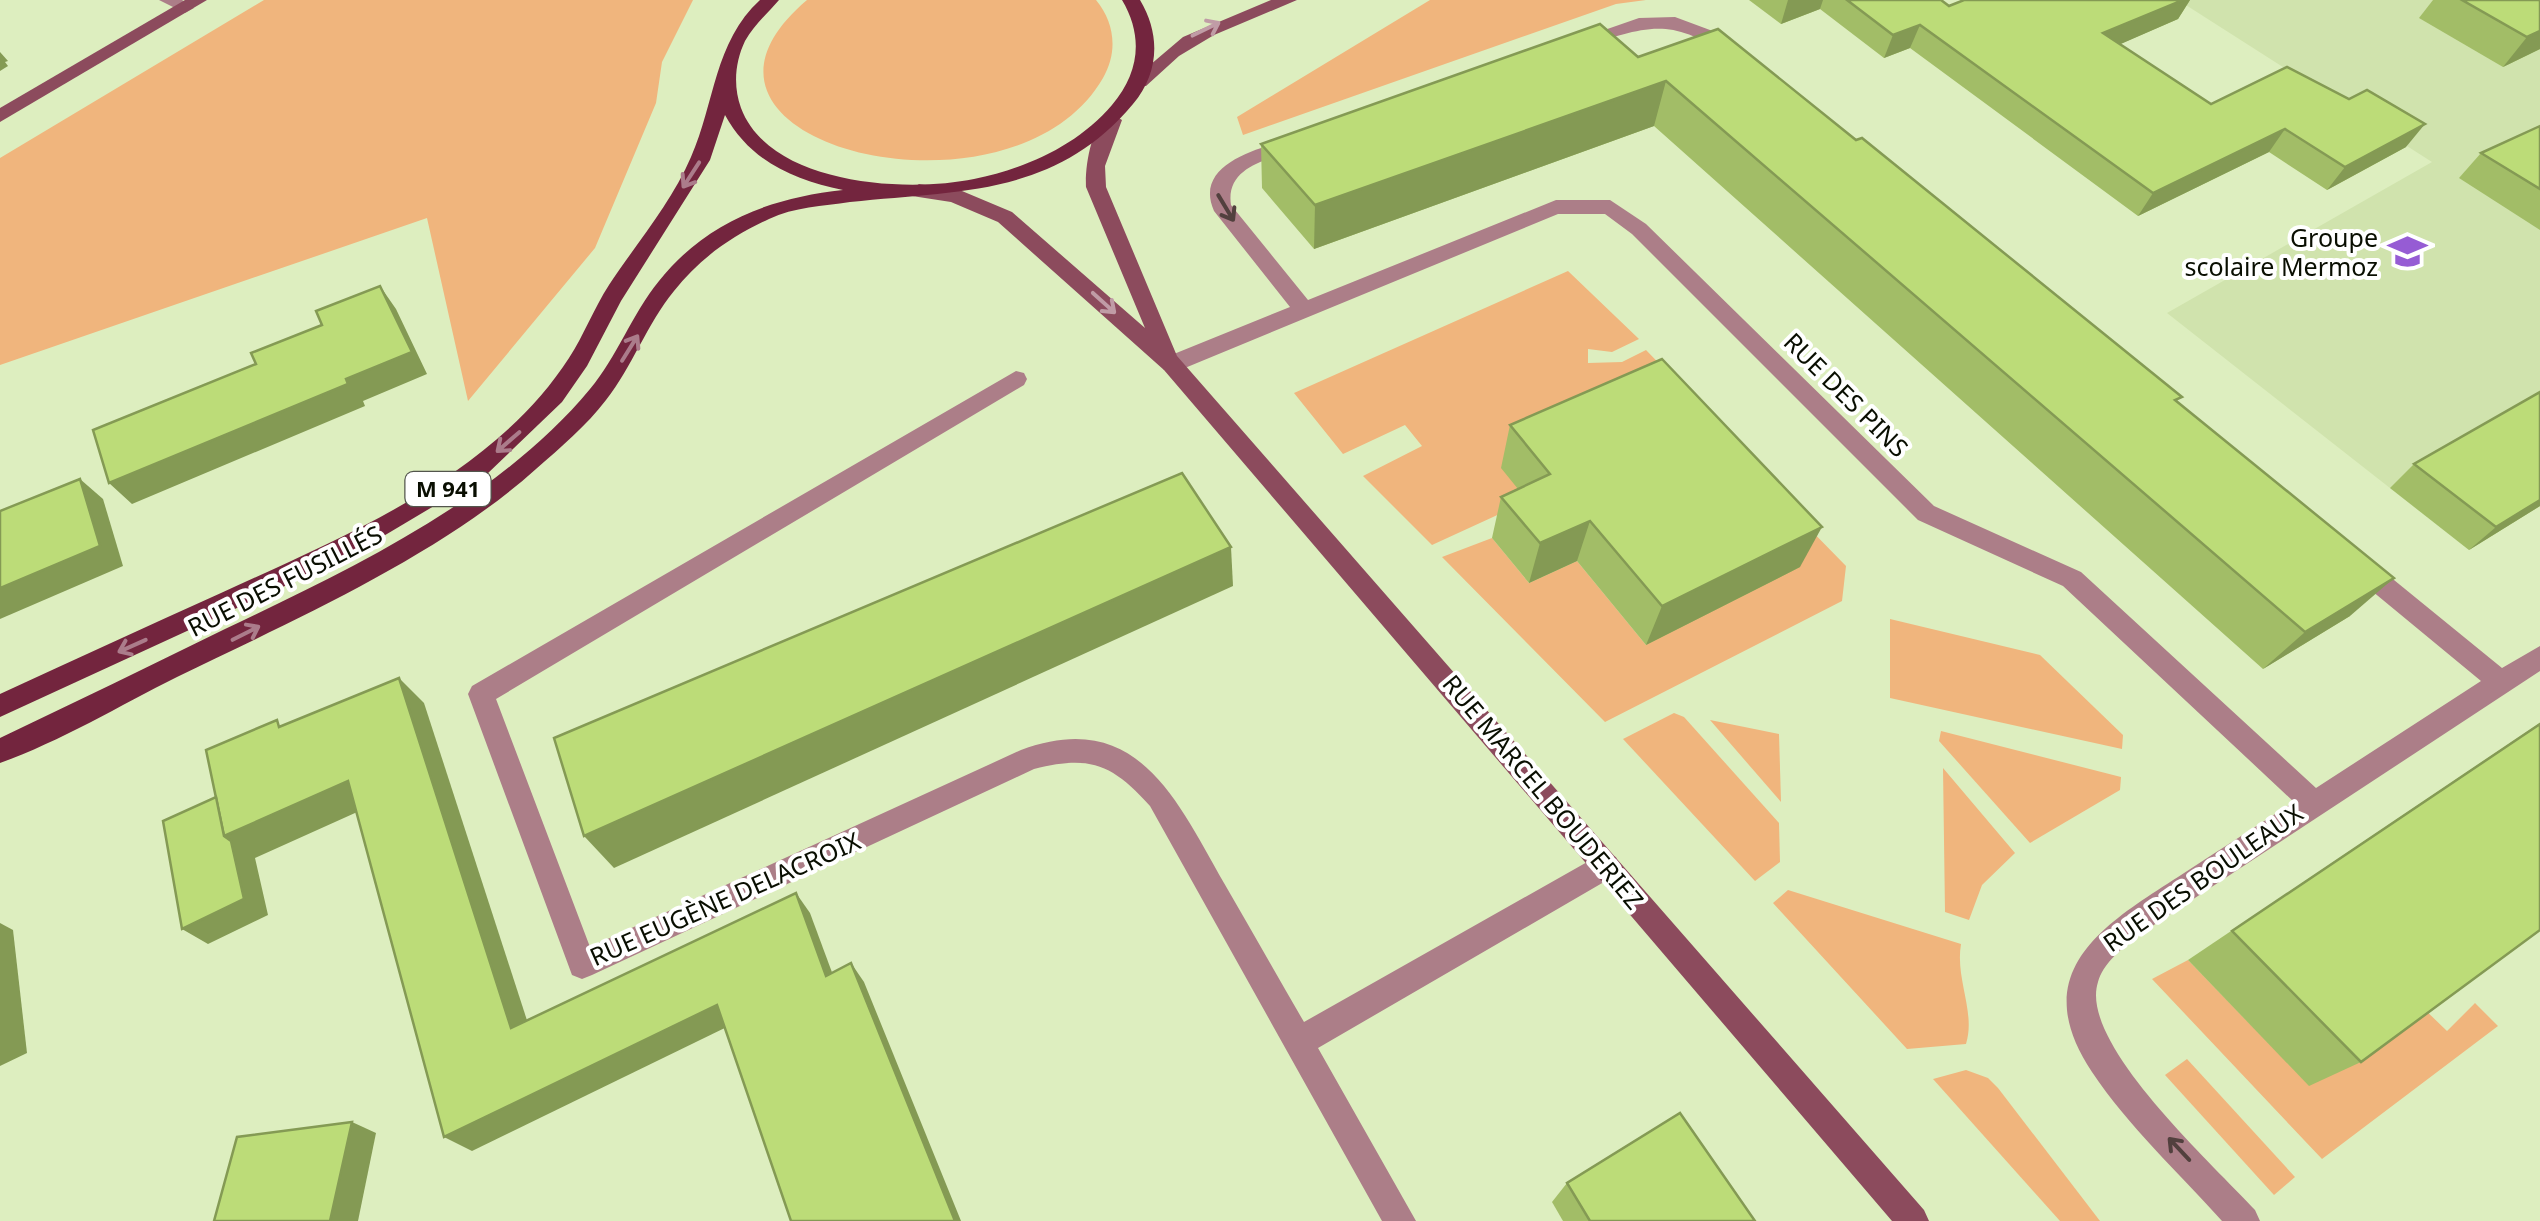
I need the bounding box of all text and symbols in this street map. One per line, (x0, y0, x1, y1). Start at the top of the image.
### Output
one-way arrow (1191, 19, 1221, 38)
one-way arrow (680, 160, 701, 189)
one-way arrow (1216, 193, 1236, 222)
place label: Groupe scolaire Mermoz (2184, 220, 2378, 283)
school or university icon: Groupe scolaire Mermoz (2387, 231, 2429, 273)
one-way arrow (1091, 291, 1116, 314)
street label: RUE DES PINS (1777, 325, 1916, 464)
one-way arrow (619, 334, 640, 363)
one-way arrow (496, 431, 522, 453)
road number: M 941 (406, 472, 490, 506)
street label: RUE DES FUSILLÉS (182, 516, 388, 644)
one-way arrow (230, 623, 260, 642)
one-way arrow (118, 638, 148, 657)
street label: RUE MARCEL BOUDERIEZ (1436, 667, 1652, 916)
street label: RUE DES BOULEAUX (2096, 795, 2309, 959)
street label: RUE EUGÈNE DELACROIX (584, 823, 865, 973)
one-way arrow (2167, 1137, 2190, 1162)

